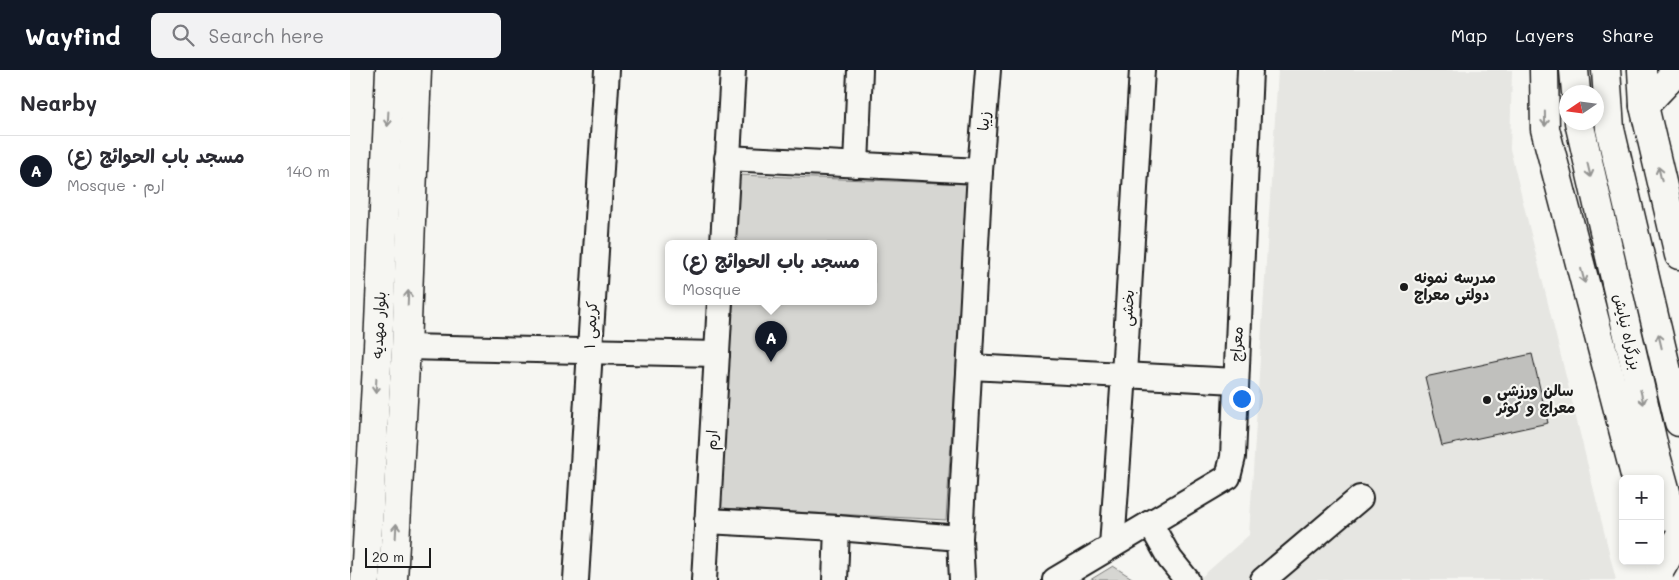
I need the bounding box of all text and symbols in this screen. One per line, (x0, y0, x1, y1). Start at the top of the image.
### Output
search box (151, 13, 501, 58)
text: Wayfind (25, 20, 121, 51)
icon: search (169, 21, 197, 49)
text: Search here (209, 23, 324, 48)
text: Map (1451, 23, 1487, 47)
text: Layers (1515, 23, 1574, 47)
text: Share (1602, 23, 1654, 47)
north arrow (1559, 85, 1604, 130)
text: Nearby (20, 89, 97, 116)
one-way arrow (384, 110, 393, 126)
street label: زیبا (972, 110, 994, 132)
one-way arrow (1540, 110, 1550, 126)
text: مسجد باب الحوائج (ع) (67, 143, 244, 168)
text: A (30, 160, 42, 181)
text: 140 m (286, 160, 330, 181)
one-way arrow (1585, 162, 1594, 178)
one-way arrow (1655, 166, 1664, 182)
text: Mosque · ارم (67, 174, 165, 195)
popup (665, 240, 877, 305)
text: مسجد باب الحوائج (ع) (682, 248, 860, 273)
place label: مدرسه نمونه دولتی معراج (1414, 267, 1496, 305)
one-way arrow (1579, 268, 1588, 284)
text: Mosque (682, 278, 741, 299)
marker: مدرسه نمونه دولتی معراج (1398, 281, 1410, 293)
street label: بخشی (1116, 289, 1139, 327)
one-way arrow (403, 290, 412, 306)
street label: بلوار مهدیه (366, 291, 390, 359)
street label: بزرگراه نیایش (1609, 292, 1646, 372)
street label: کریمی ۱ (579, 300, 602, 349)
pin: A (755, 321, 787, 362)
street label: معراج (1225, 326, 1248, 362)
one-way arrow (1655, 333, 1664, 349)
one-way arrow (371, 378, 380, 394)
place label: سالن ورزشی معراج و کوثر (1495, 380, 1576, 418)
your location (1229, 386, 1255, 412)
one-way arrow (1638, 388, 1647, 404)
marker: سالن ورزشی معراج و کوثر (1481, 394, 1493, 406)
street label: ارم (700, 429, 724, 451)
map controls (1619, 475, 1664, 565)
button: + (1619, 475, 1664, 520)
button: − (1619, 520, 1664, 565)
one-way arrow (391, 524, 401, 540)
scale bar (365, 545, 431, 568)
text: 20 m (372, 547, 404, 566)

